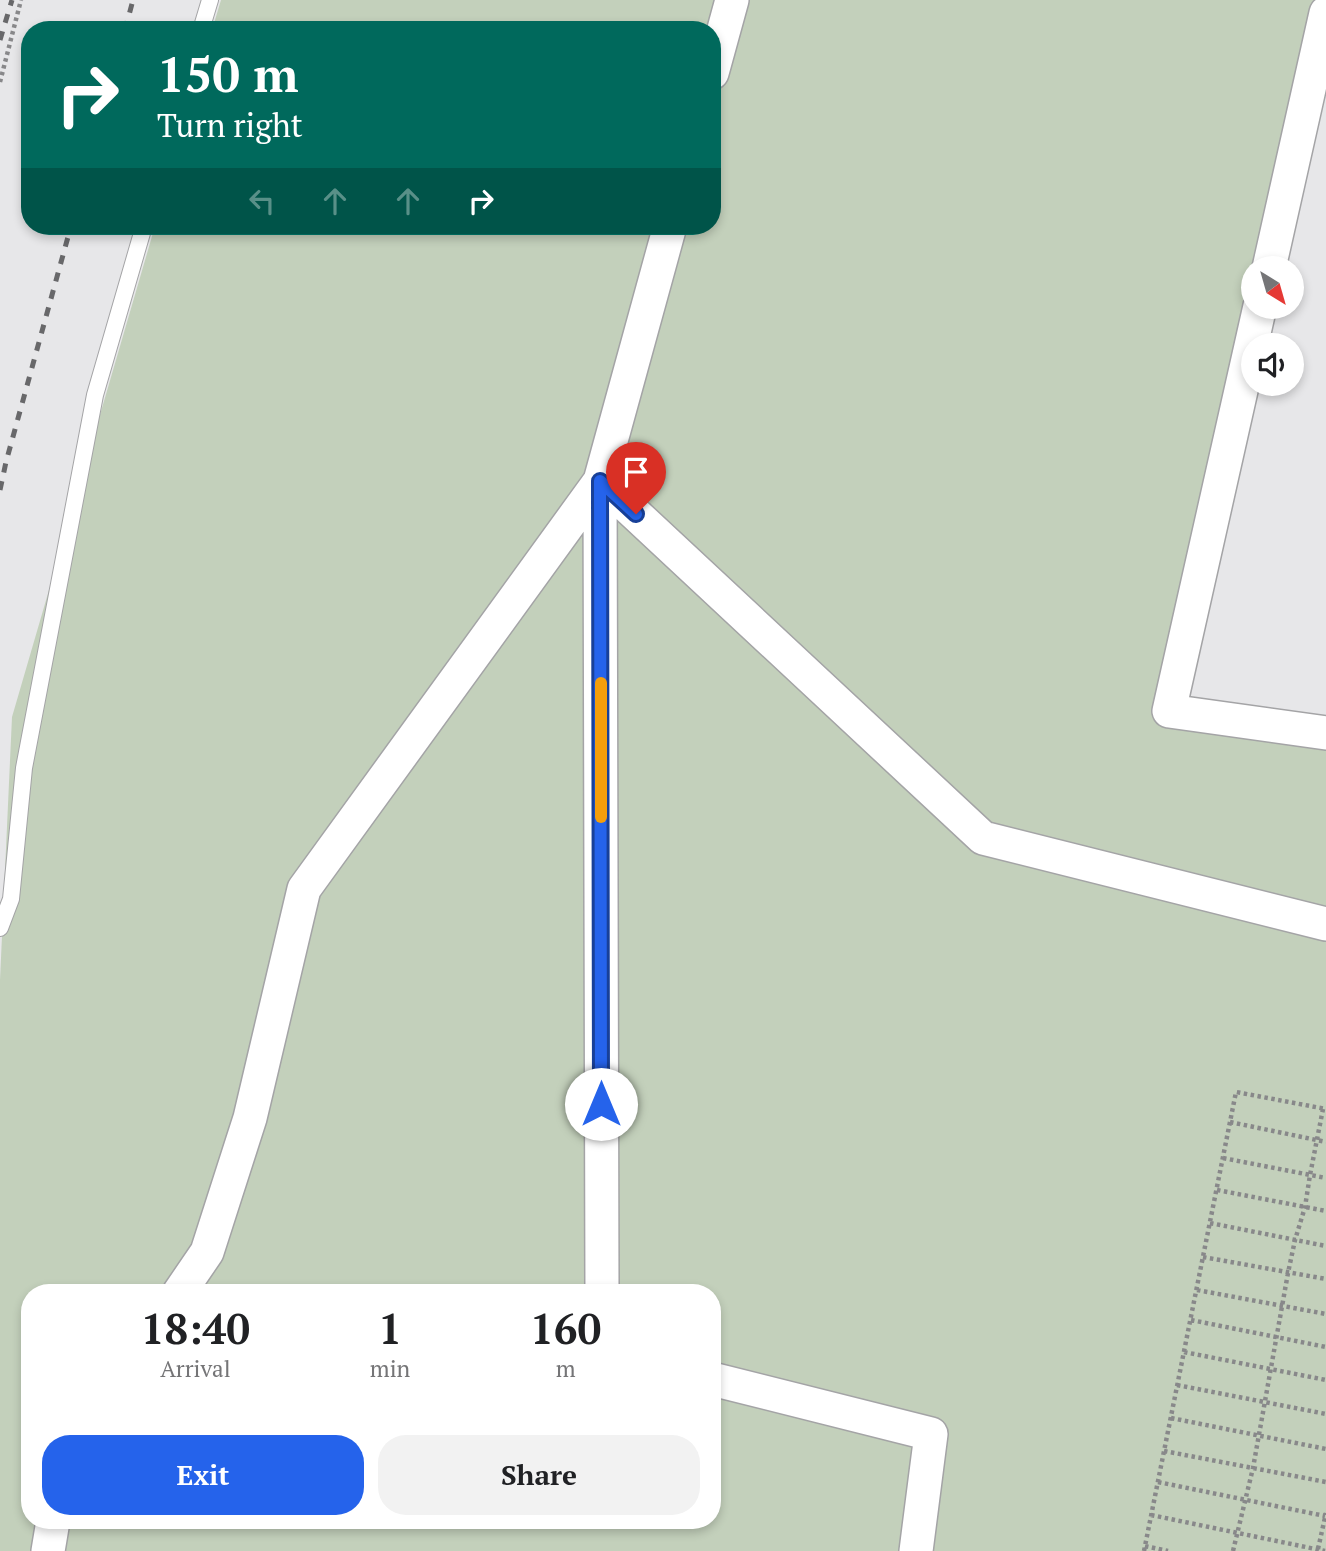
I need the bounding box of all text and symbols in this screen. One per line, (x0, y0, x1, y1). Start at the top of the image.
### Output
text: 150 m (157, 41, 299, 106)
icon: right (42, 49, 133, 140)
text: Turn right (157, 104, 303, 146)
icon: left (243, 182, 281, 220)
icon: ahead (316, 182, 354, 220)
icon: ahead (389, 182, 427, 220)
icon: right (462, 182, 500, 220)
north arrow (1241, 256, 1304, 318)
map controls (1241, 256, 1304, 396)
button: sound (1241, 333, 1304, 396)
pin (606, 442, 666, 514)
icon: arrive (617, 453, 655, 491)
position arrow (564, 1067, 638, 1141)
text: 18:40 (141, 1300, 250, 1356)
text: 1 (378, 1300, 402, 1356)
text: 160 (530, 1300, 601, 1356)
text: Arrival (160, 1353, 231, 1384)
text: min (370, 1353, 410, 1384)
text: m (556, 1353, 576, 1384)
button: Exit (42, 1435, 364, 1515)
button: Share (378, 1435, 700, 1515)

